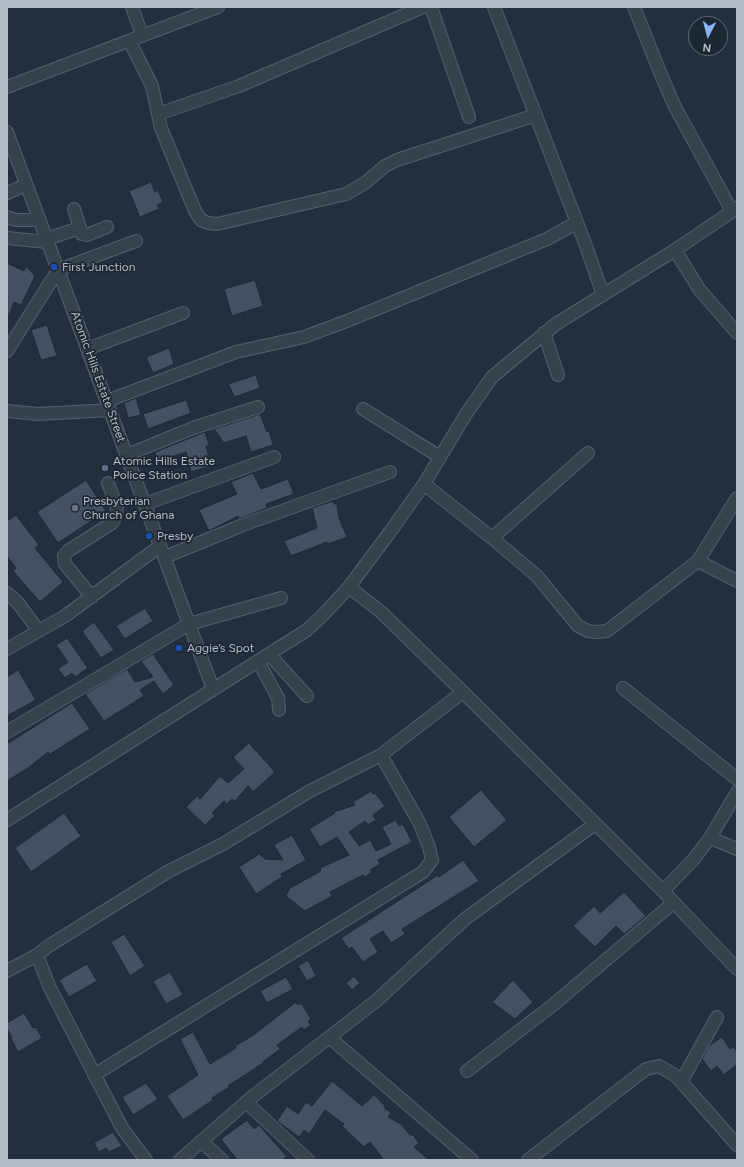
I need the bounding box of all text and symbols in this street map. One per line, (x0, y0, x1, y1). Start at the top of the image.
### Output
north arrow (688, 16, 728, 56)
text: N (702, 41, 712, 54)
place label: First Junction (62, 260, 135, 274)
marker: First Junction (49, 262, 59, 272)
street label: Atomic Hills Estate Street (68, 309, 128, 445)
place label: Atomic Hills Estate Police Station (113, 454, 215, 482)
marker: Atomic Hills Estate Police Station (100, 463, 110, 473)
place label: Presbyterian Church of Ghana (83, 494, 174, 522)
marker: Presbyterian Church of Ghana (70, 503, 80, 513)
place label: Presby (157, 529, 193, 543)
marker: Presby (144, 531, 154, 541)
place label: Aggie’s Spot (187, 641, 254, 655)
marker: Aggie’s Spot (174, 643, 184, 653)

